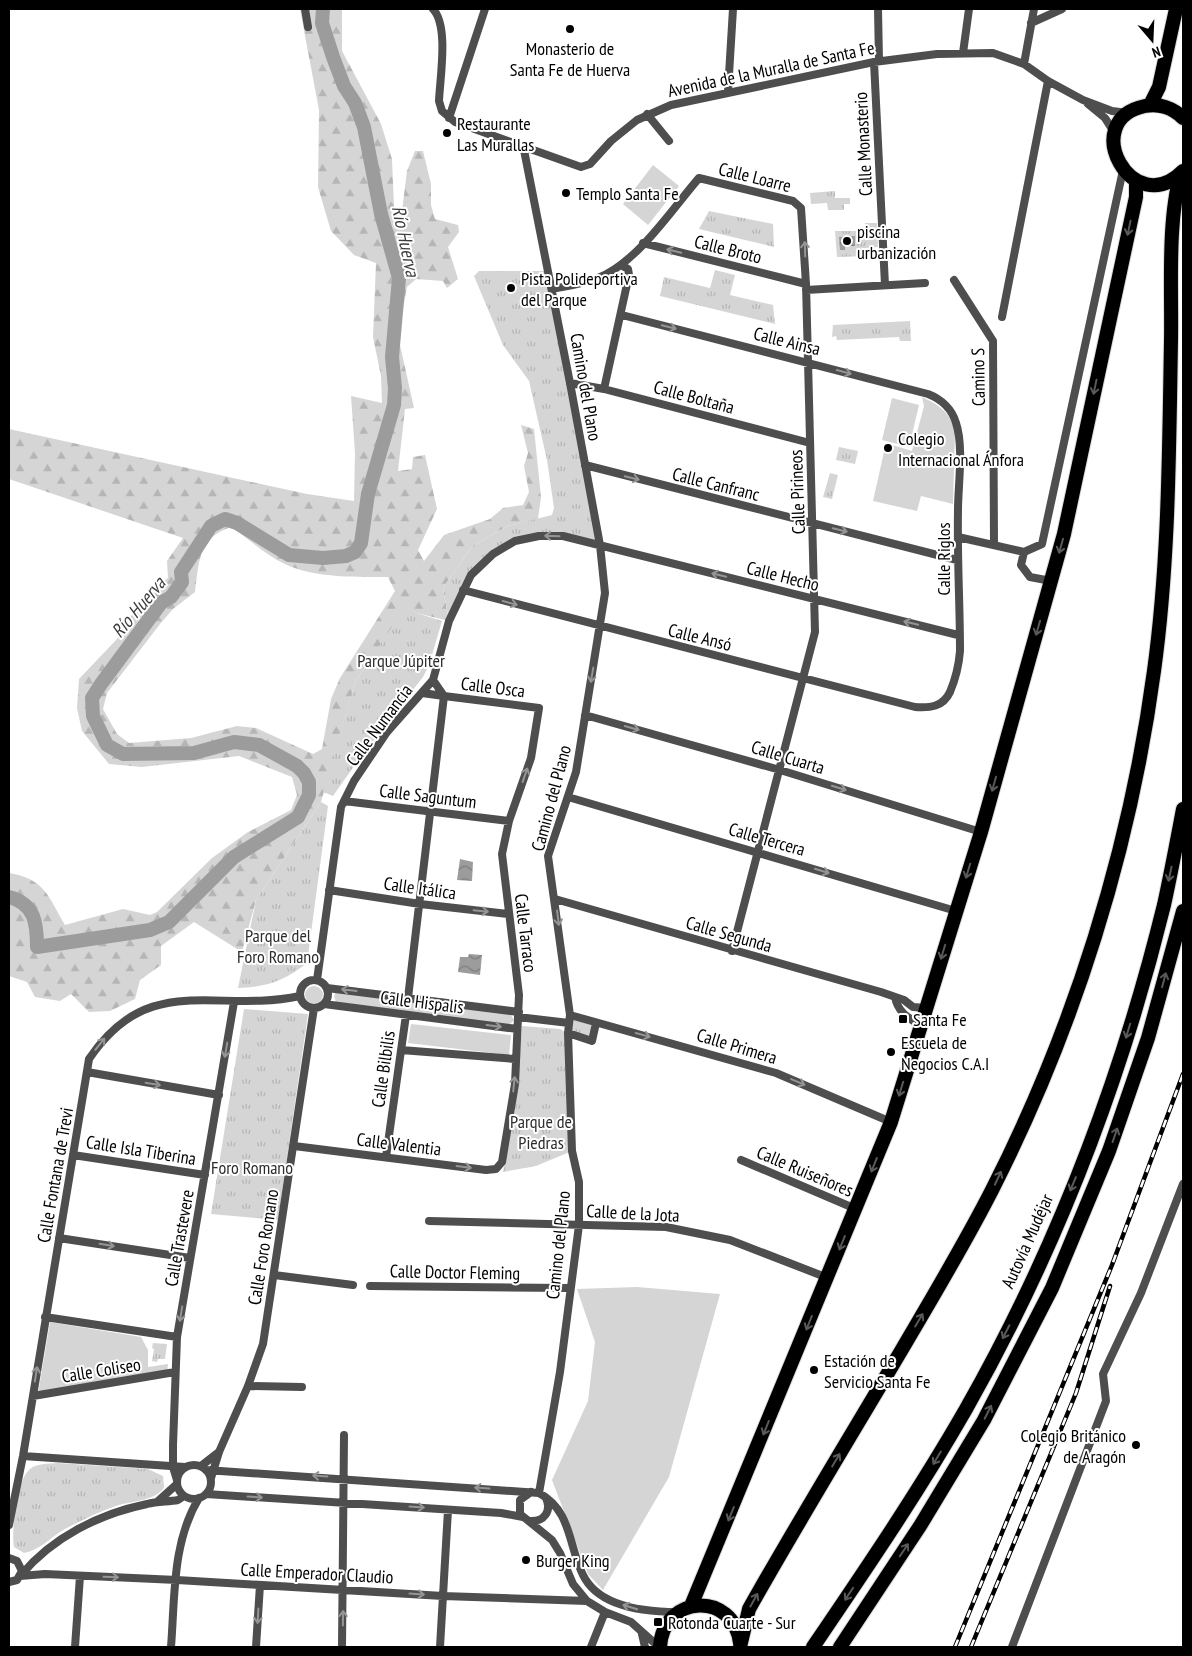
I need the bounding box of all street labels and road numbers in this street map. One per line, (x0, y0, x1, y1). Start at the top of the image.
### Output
street label: Avenida de la Muralla de Santa Fe (666, 36, 876, 102)
street label: Calle Monasterio (849, 91, 877, 197)
street label: Calle Loarre (716, 157, 794, 197)
street label: Calle Broto (692, 230, 764, 269)
street label: Calle Ainsa (751, 322, 823, 360)
street label: Camino del Plano (565, 331, 607, 443)
street label: Camino S (966, 347, 990, 406)
street label: Calle Boltaña (651, 375, 737, 419)
street label: Calle Pirineos (784, 449, 810, 535)
street label: Calle Canfranc (670, 462, 763, 506)
street label: Calle Riglos (932, 522, 955, 596)
street label: Calle Hecho (744, 556, 822, 596)
street label: Calle Ansó (666, 618, 734, 656)
street label: Calle Osca (460, 672, 526, 702)
street label: Calle Numancia (341, 679, 417, 771)
street label: Calle Cuarta (749, 735, 827, 779)
street label: Camino del Plano (526, 742, 576, 854)
street label: Calle Saguntum (378, 779, 478, 813)
street label: Calle Tercera (726, 817, 808, 861)
street label: Calle Itálica (382, 872, 458, 904)
street label: Calle Tarraco (510, 892, 542, 974)
street label: Calle Segunda (683, 911, 775, 957)
street label: Calle Hispalis (379, 985, 465, 1019)
street label: Calle Primera (694, 1023, 780, 1069)
street label: Calle Bilbilis (366, 1029, 400, 1109)
street label: Calle Fontana de Trevi (32, 1106, 78, 1244)
street label: Calle Valentia (356, 1127, 442, 1161)
street label: Calle Isla Tiberina (84, 1130, 198, 1170)
street label: Calle Ruiseñores (753, 1140, 857, 1202)
street label: Calle Foro Romano (242, 1187, 284, 1307)
street label: Calle Trastevere (159, 1188, 199, 1288)
street label: Camino del Plano (541, 1190, 575, 1300)
street label: Autovía Mudéjar (996, 1190, 1058, 1292)
street label: Calle de la Jota (586, 1199, 680, 1227)
street label: Calle Doctor Fleming (390, 1259, 520, 1285)
street label: Calle Coliseo (60, 1352, 142, 1388)
street label: Calle Emperador Claudio (240, 1558, 394, 1588)

